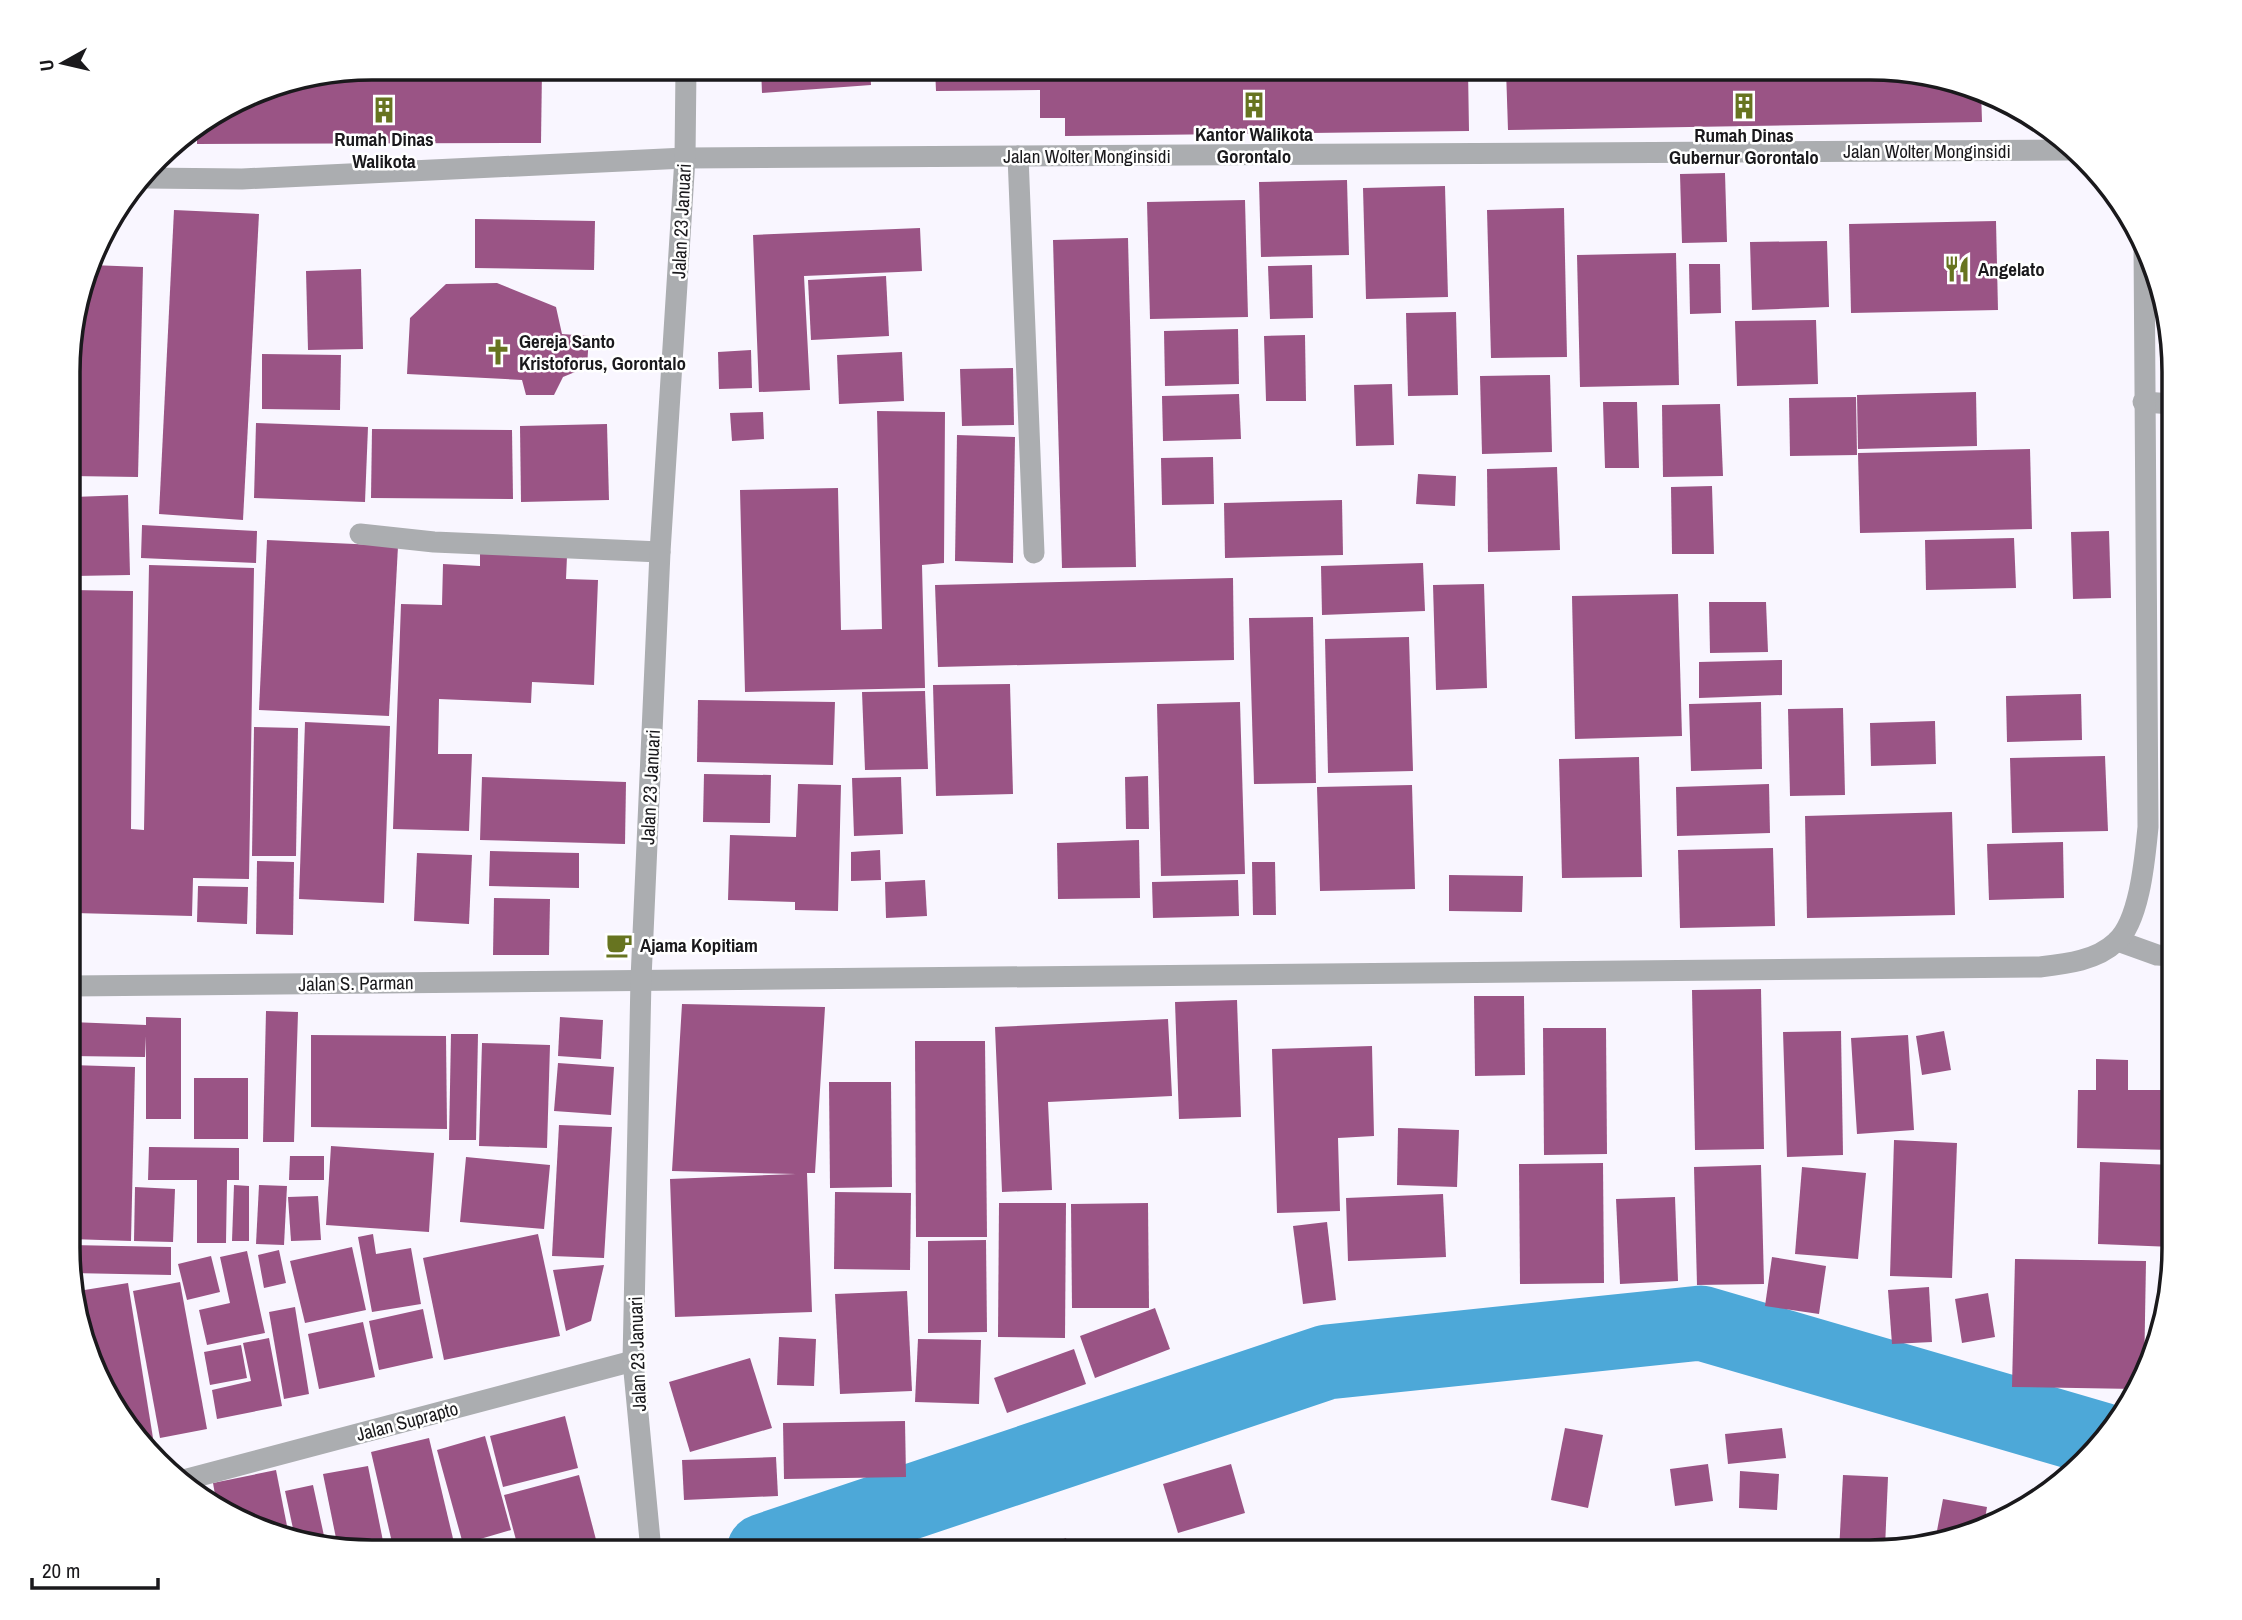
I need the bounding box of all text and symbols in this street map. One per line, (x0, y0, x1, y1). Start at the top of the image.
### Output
north arrow (28, 28, 98, 98)
text: U (33, 58, 60, 73)
building icon: Kantor Walikota Gorontalo (1239, 90, 1269, 120)
building icon: Rumah Dinas Gubernur Gorontalo (1729, 91, 1759, 121)
building icon: Rumah Dinas Walikota (369, 95, 399, 125)
place label: Kantor Walikota Gorontalo (1195, 121, 1313, 169)
place label: Rumah Dinas Gubernur Gorontalo (1669, 122, 1819, 170)
place label: Rumah Dinas Walikota (334, 126, 434, 174)
street label: Jalan Wolter Monginsidi (1843, 138, 2011, 164)
street label: Jalan Wolter Monginsidi (1003, 143, 1171, 169)
street label: Jalan 23 Januari (665, 163, 697, 279)
restaurant icon: Angelato (1942, 254, 1972, 284)
place label: Angelato (1978, 256, 2045, 282)
place label: Gereja Santo Kristoforus, Gorontalo (519, 328, 686, 376)
church icon: Gereja Santo Kristoforus, Gorontalo (483, 337, 513, 367)
street label: Jalan 23 Januari (634, 729, 666, 845)
cafe icon: Ajama Kopitiam (604, 930, 634, 960)
place label: Ajama Kopitiam (640, 932, 758, 958)
street label: Jalan S. Parman (298, 969, 414, 997)
street label: Jalan 23 Januari (622, 1296, 652, 1412)
street label: Jalan Suprapto (353, 1395, 461, 1447)
scale bar (32, 1546, 158, 1590)
text: 20 m (42, 1556, 80, 1585)

